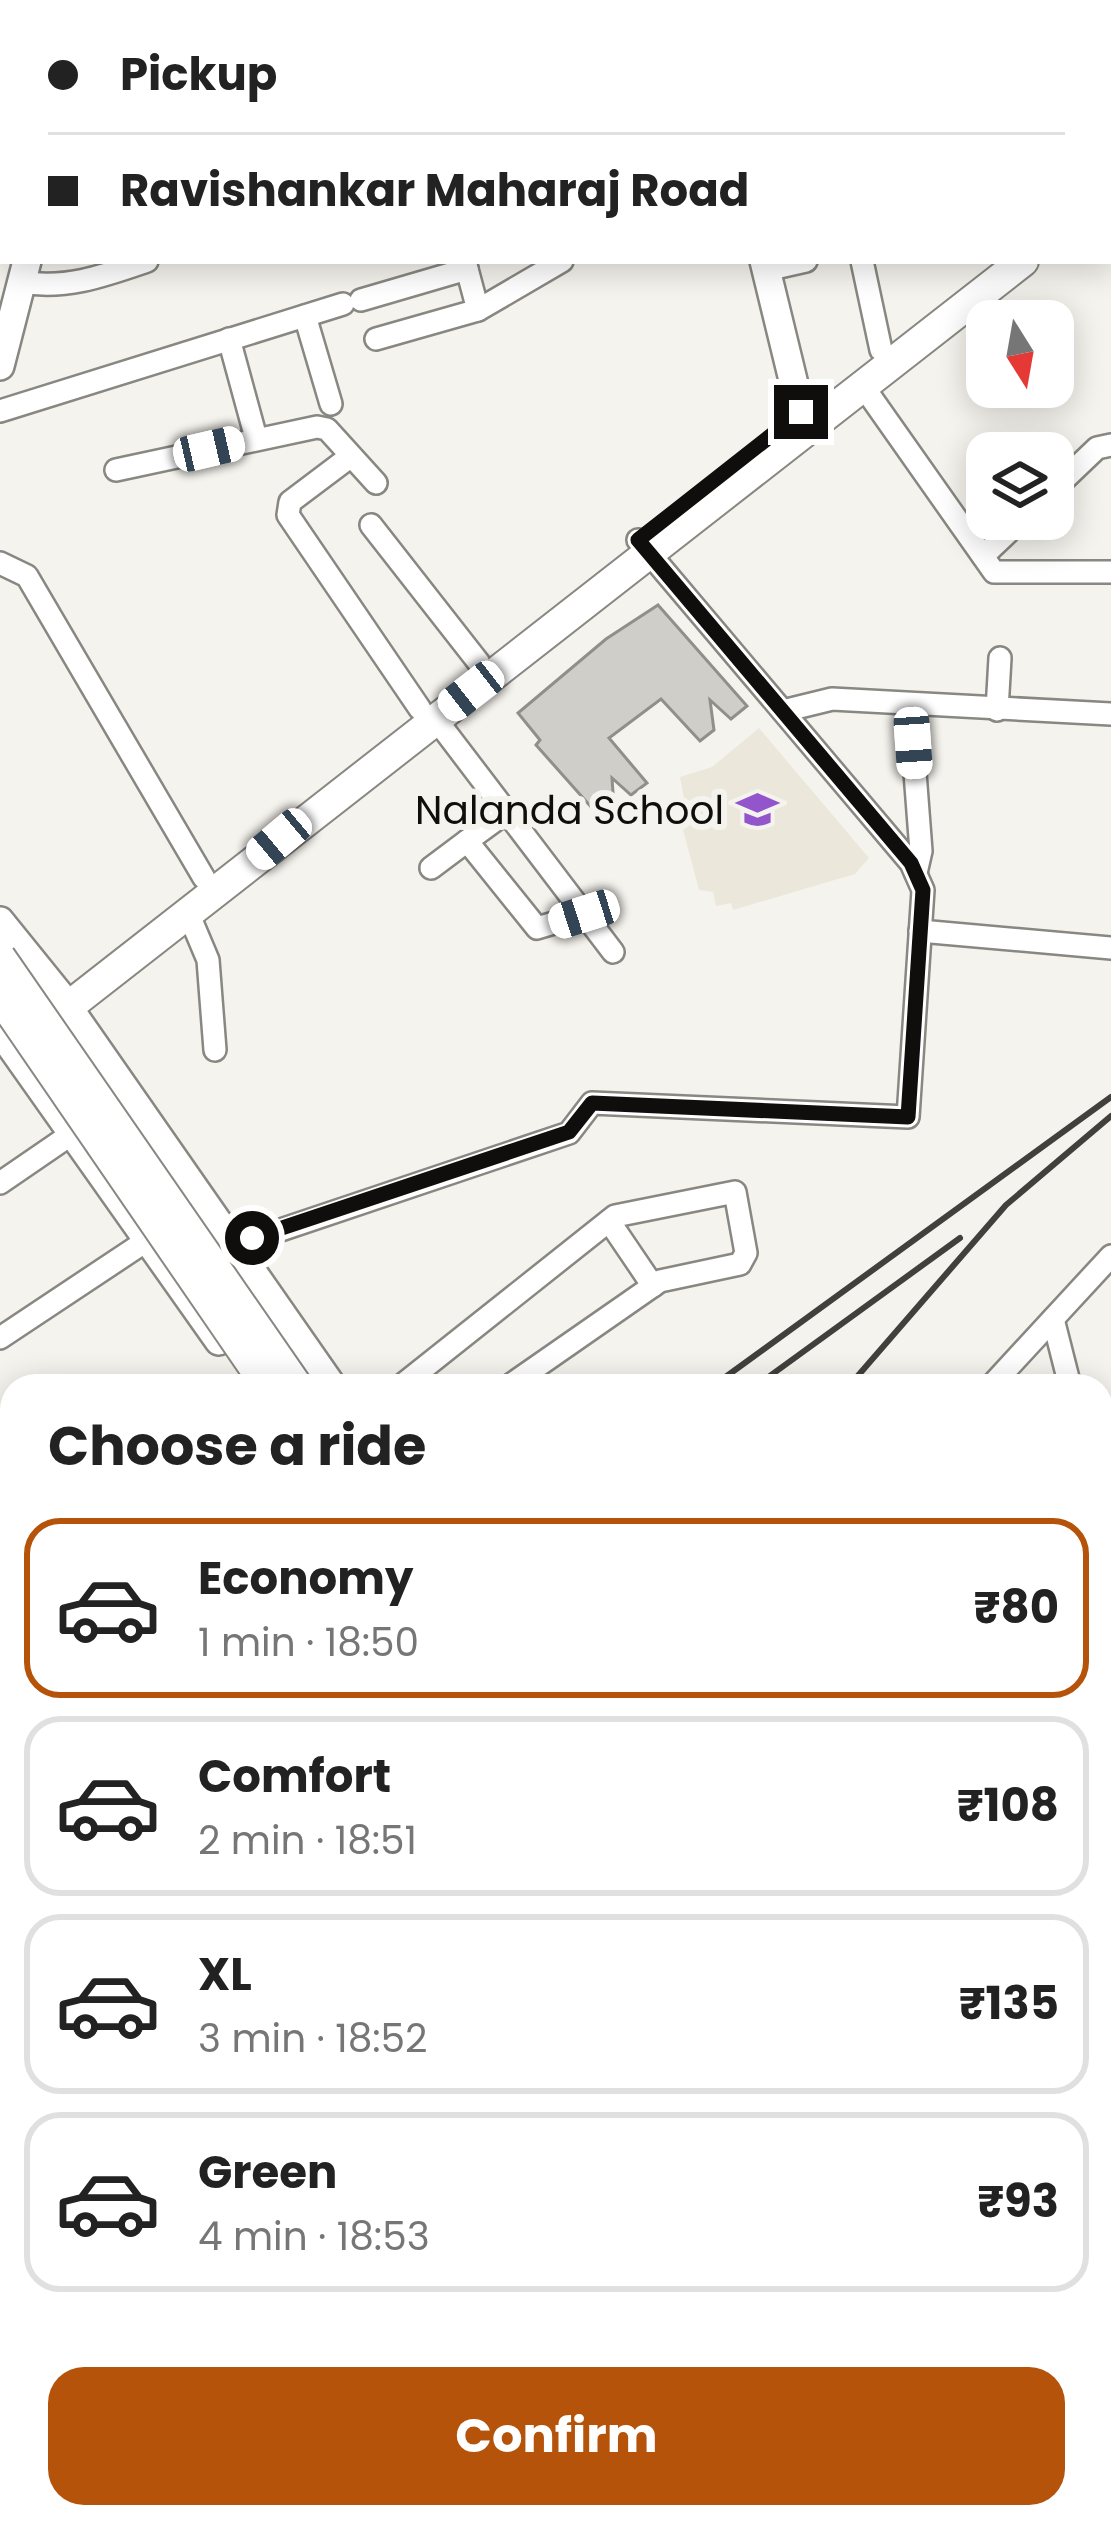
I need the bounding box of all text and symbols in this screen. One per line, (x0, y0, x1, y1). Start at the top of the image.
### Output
text: Pickup (120, 43, 277, 106)
text: Ravishankar Maharaj Road (120, 159, 749, 222)
north arrow (966, 300, 1074, 408)
map controls (966, 300, 1074, 540)
route end (774, 385, 828, 439)
car (170, 423, 248, 475)
button: layers (966, 432, 1074, 540)
car (432, 655, 510, 727)
car (893, 706, 933, 780)
place label: Nalanda School (415, 783, 724, 838)
school or university icon: Nalanda School (735, 787, 781, 833)
car (240, 802, 318, 876)
car (544, 886, 624, 942)
route start (225, 1211, 279, 1265)
text: Choose a ride (48, 1408, 426, 1484)
text: Economy (198, 1547, 413, 1610)
icon: car (54, 1554, 162, 1662)
text: ₹80 (974, 1576, 1059, 1639)
text: 1 min · 18:50 (198, 1615, 419, 1670)
text: Comfort (198, 1745, 391, 1808)
icon: car (54, 1752, 162, 1860)
text: ₹108 (957, 1774, 1059, 1837)
text: 2 min · 18:51 (198, 1813, 417, 1868)
text: XL (198, 1943, 252, 2006)
icon: car (54, 1950, 162, 2058)
text: ₹135 (959, 1972, 1059, 2035)
text: 3 min · 18:52 (198, 2011, 428, 2066)
text: Green (198, 2141, 337, 2204)
icon: car (54, 2148, 162, 2256)
text: ₹93 (977, 2170, 1059, 2233)
text: 4 min · 18:53 (198, 2209, 430, 2264)
button: Confirm (48, 2367, 1065, 2505)

